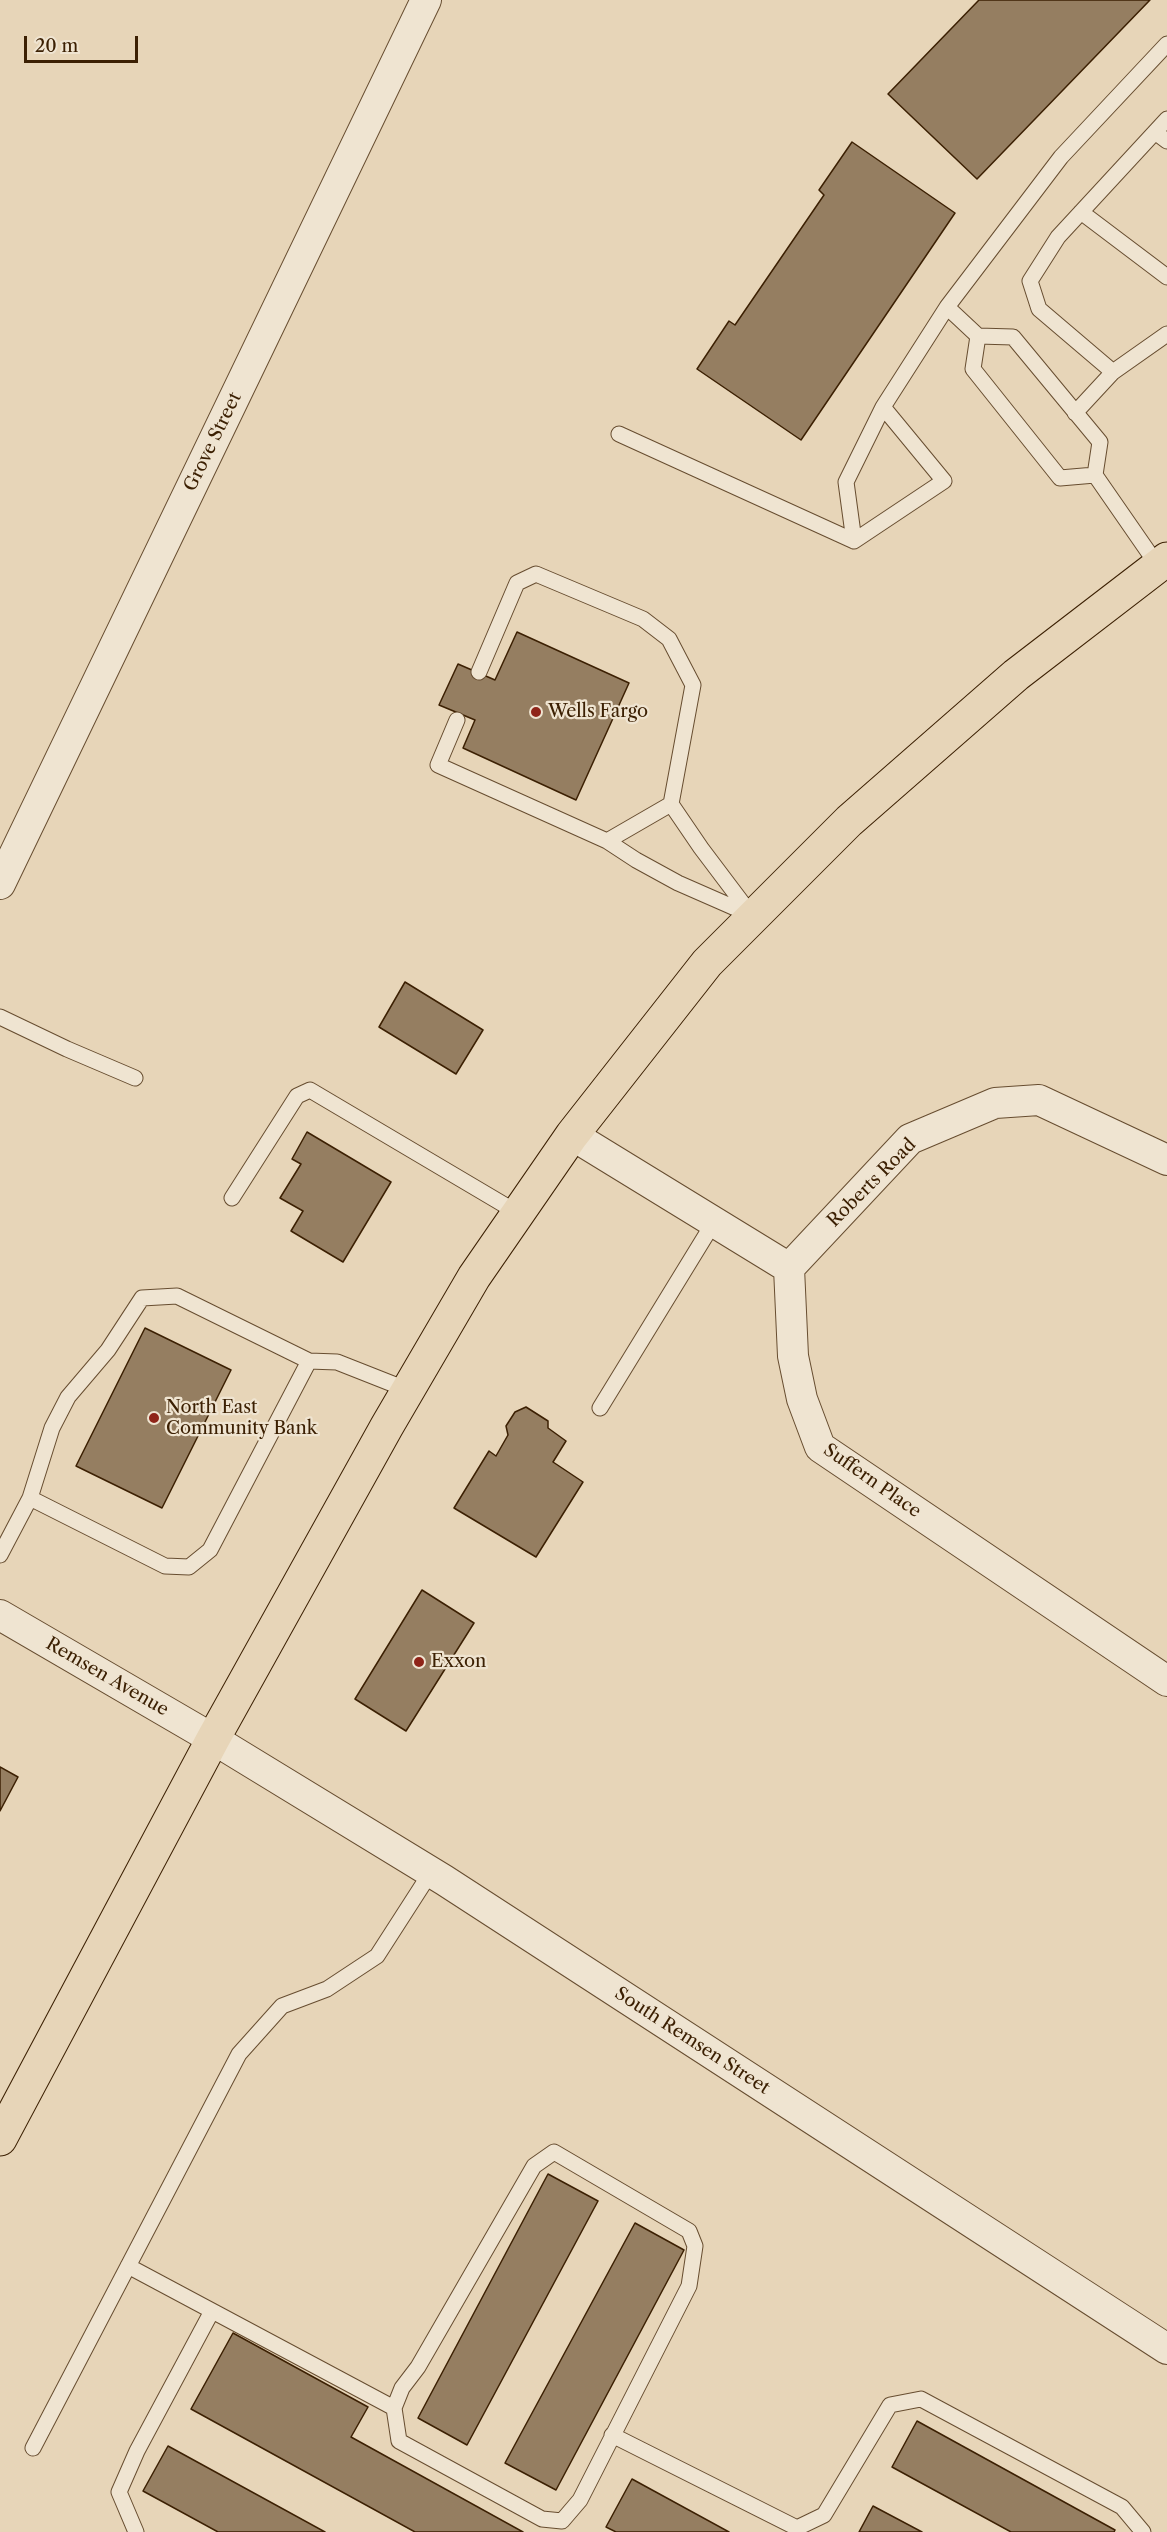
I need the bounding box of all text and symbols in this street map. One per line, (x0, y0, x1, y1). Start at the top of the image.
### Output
scale bar (27, 24, 141, 62)
text: 20 m (35, 35, 78, 57)
street label: Grove Street (180, 389, 246, 495)
place label: Wells Fargo (548, 701, 648, 723)
marker: Wells Fargo (529, 705, 543, 719)
street label: Roberts Road (823, 1134, 921, 1232)
place label: North East Community Bank (166, 1397, 317, 1440)
marker: North East Community Bank (147, 1411, 161, 1425)
street label: Suffern Place (819, 1439, 925, 1523)
street label: Remsen Avenue (42, 1633, 172, 1721)
place label: Exxon (431, 1651, 486, 1673)
marker: Exxon (412, 1655, 426, 1669)
street label: South Remsen Street (611, 1983, 773, 2099)

